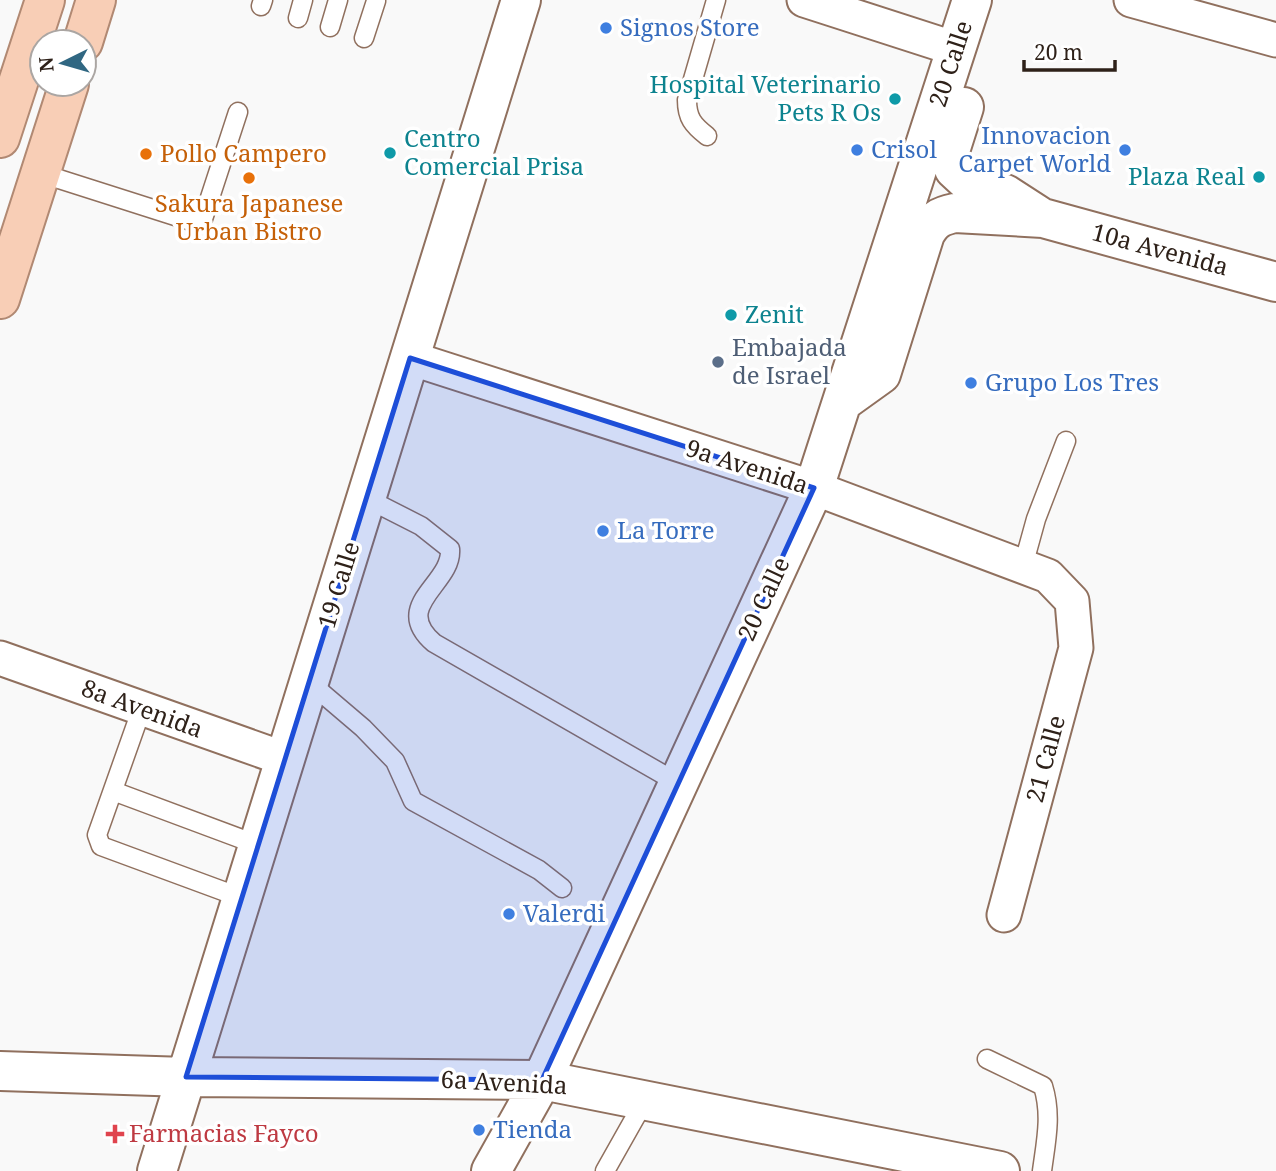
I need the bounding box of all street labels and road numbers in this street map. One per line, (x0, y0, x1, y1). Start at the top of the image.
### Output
street label: 20 Calle (920, 16, 979, 111)
street label: 10a Avenida (1088, 214, 1232, 283)
street label: 9a Avenida (682, 430, 813, 501)
street label: 19 Calle (309, 537, 366, 632)
street label: 20 Calle (729, 551, 796, 646)
street label: 8a Avenida (77, 670, 208, 745)
street label: 21 Calle (1017, 711, 1072, 806)
street label: 6a Avenida (440, 1062, 568, 1101)

